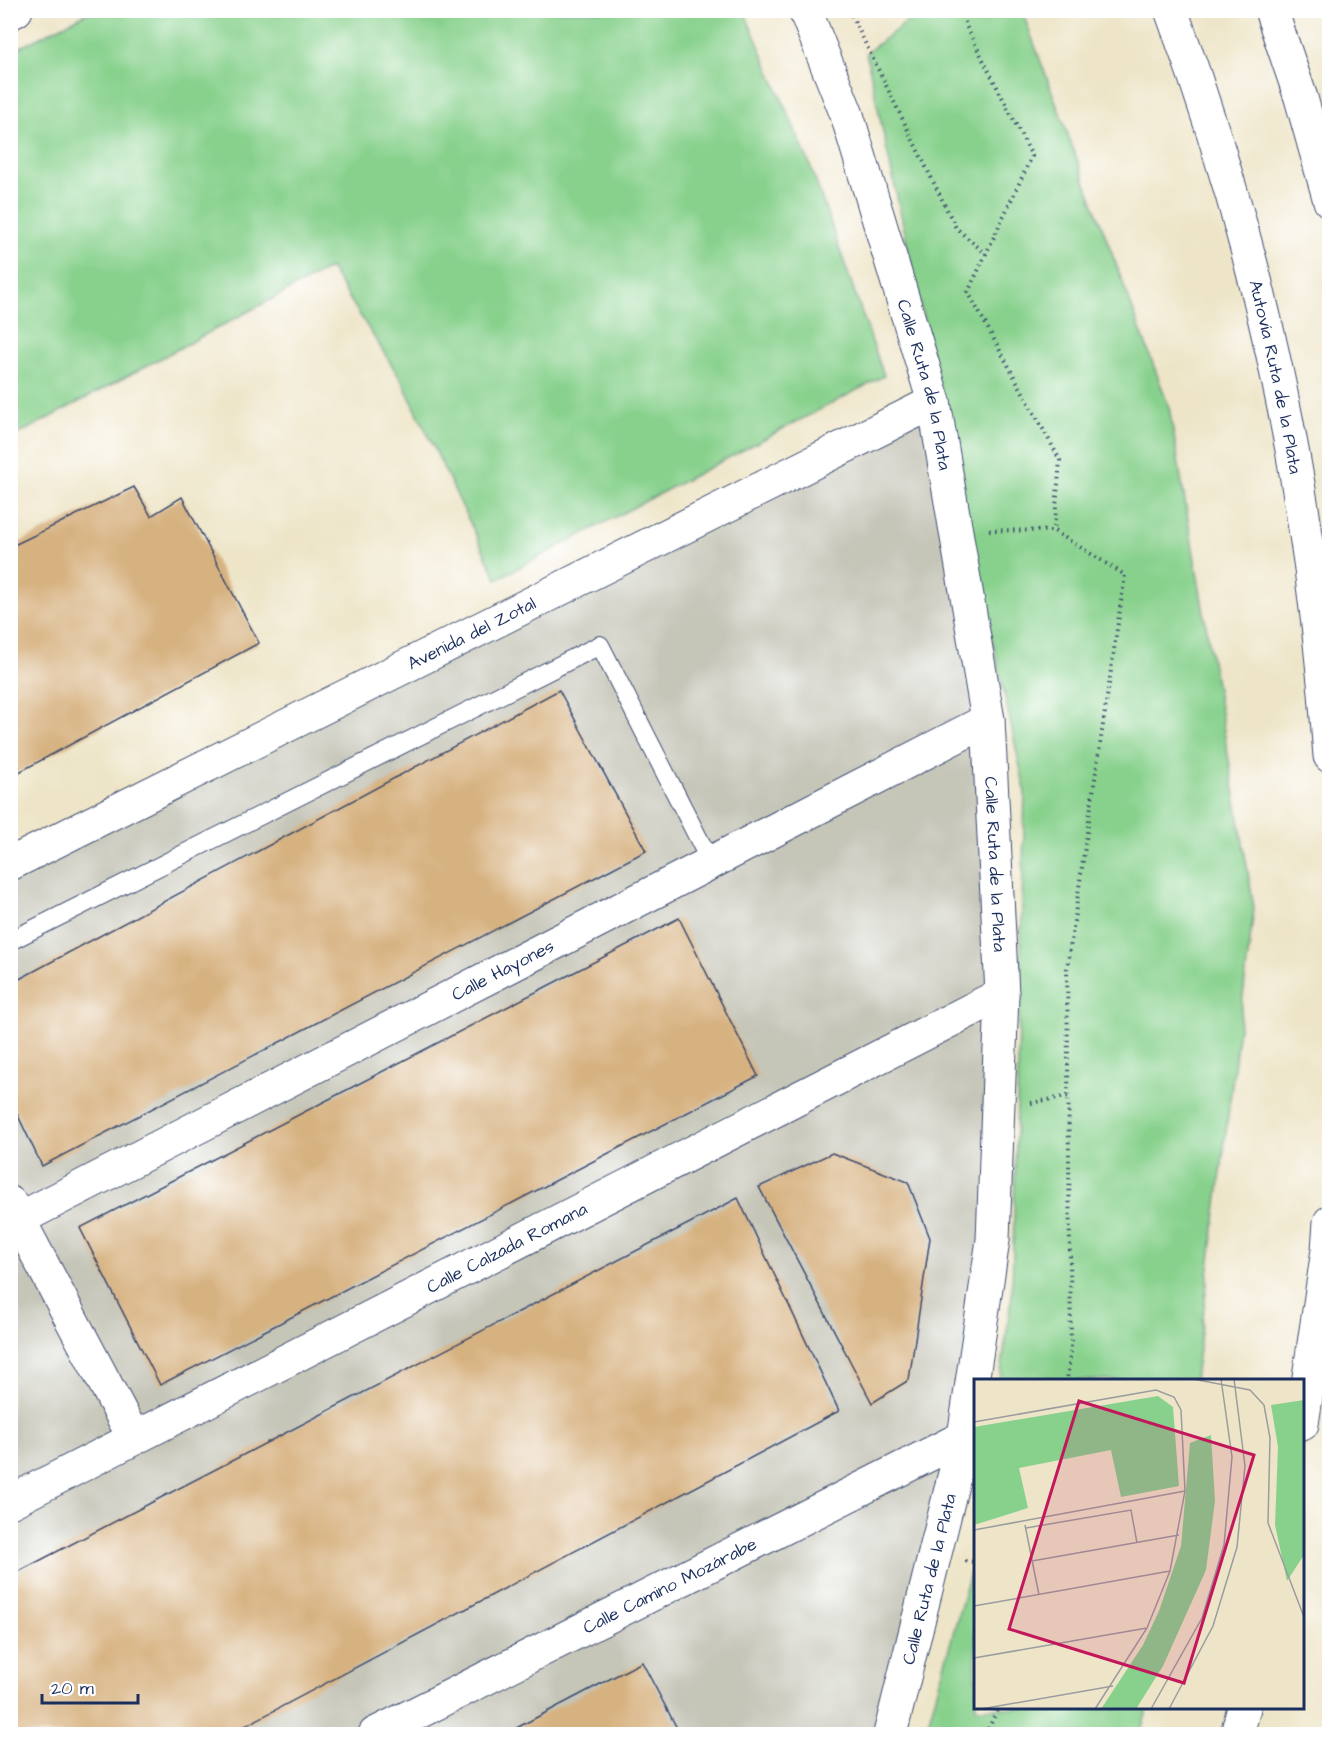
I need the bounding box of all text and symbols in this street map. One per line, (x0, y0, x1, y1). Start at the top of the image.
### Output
street label: Autovía Ruta de la Plata (1242, 277, 1308, 476)
street label: Calle Ruta de la Plata (891, 296, 957, 472)
street label: Avenida del Zotal (403, 591, 540, 676)
street label: Calle Ruta de la Plata (978, 776, 1012, 953)
street label: Calle Hayones (447, 934, 559, 1007)
street label: Calle Calzada Romana (422, 1197, 592, 1300)
inset map (974, 1379, 1304, 1709)
street label: Calle Ruta de la Plata (896, 1491, 963, 1667)
street label: Calle Camino Mozárabe (579, 1531, 761, 1640)
scale bar (42, 1667, 138, 1705)
text: 20 m (51, 1676, 94, 1701)

